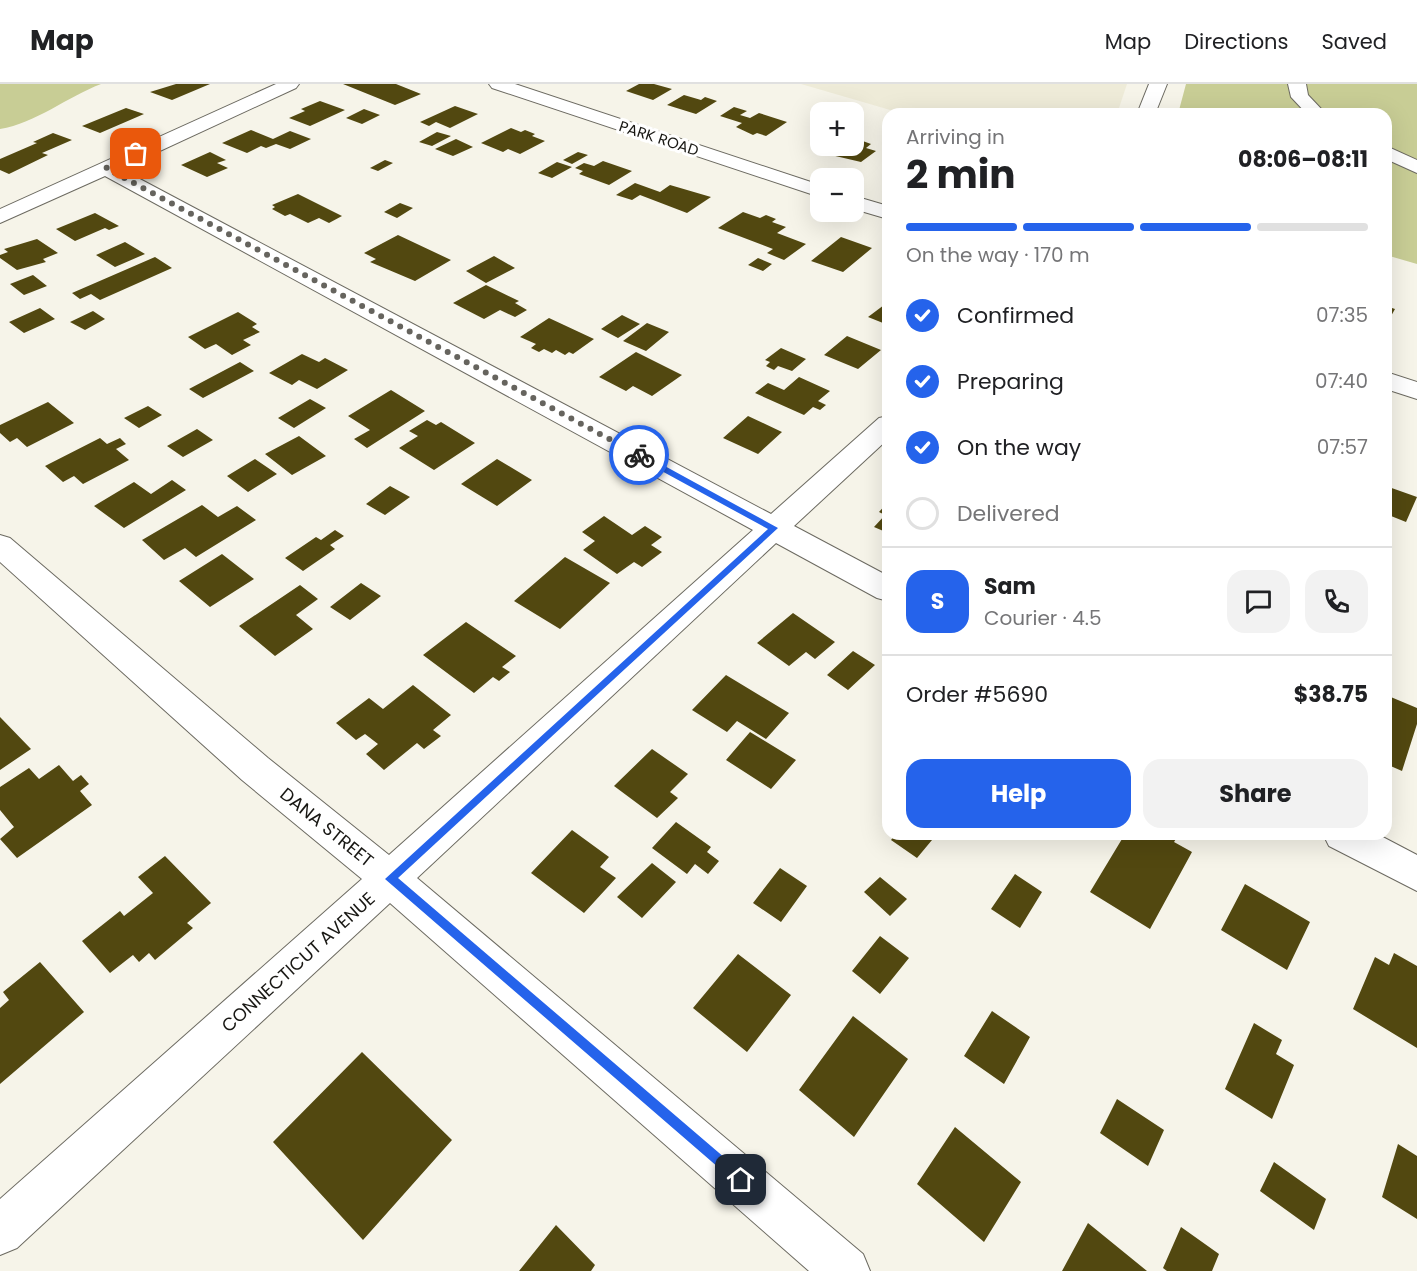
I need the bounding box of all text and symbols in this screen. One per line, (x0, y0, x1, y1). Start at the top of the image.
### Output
text: Map (30, 21, 94, 60)
text: Map (1105, 27, 1151, 56)
text: Directions (1184, 27, 1288, 56)
text: Saved (1321, 27, 1387, 56)
map controls (810, 102, 864, 222)
button: + (810, 102, 864, 156)
street label: PARK ROAD (617, 115, 701, 161)
text: Arriving in (906, 123, 1005, 151)
pin (110, 128, 161, 179)
icon: bag (119, 137, 152, 170)
text: 08:06–08:11 (1238, 144, 1368, 175)
text: 2 min (906, 147, 1016, 202)
button: − (810, 168, 864, 222)
text: On the way · 170 m (906, 241, 1090, 269)
icon: check (906, 299, 939, 332)
text: Confirmed (957, 300, 1074, 331)
text: 07:35 (1316, 301, 1368, 329)
icon: check (906, 365, 939, 398)
text: Preparing (957, 366, 1064, 397)
text: 07:40 (1315, 367, 1368, 395)
courier (609, 425, 669, 485)
icon: check (906, 431, 939, 464)
text: On the way (957, 432, 1081, 463)
text: 07:57 (1317, 433, 1368, 461)
icon: bike (623, 439, 656, 472)
text: Delivered (957, 498, 1060, 529)
button: chat (1227, 570, 1290, 633)
button: phone (1305, 570, 1368, 633)
text: Sam (984, 571, 1036, 602)
text: S (931, 586, 944, 617)
text: Courier · 4.5 (984, 604, 1102, 632)
text: Order #5690 (906, 679, 1048, 710)
text: $38.75 (1294, 679, 1368, 710)
button: Help (906, 759, 1131, 828)
button: Share (1143, 759, 1368, 828)
street label: DANA STREET (275, 781, 379, 873)
street label: CONNECTICUT AVENUE (216, 886, 380, 1038)
pin (715, 1154, 766, 1205)
icon: home (724, 1163, 757, 1196)

